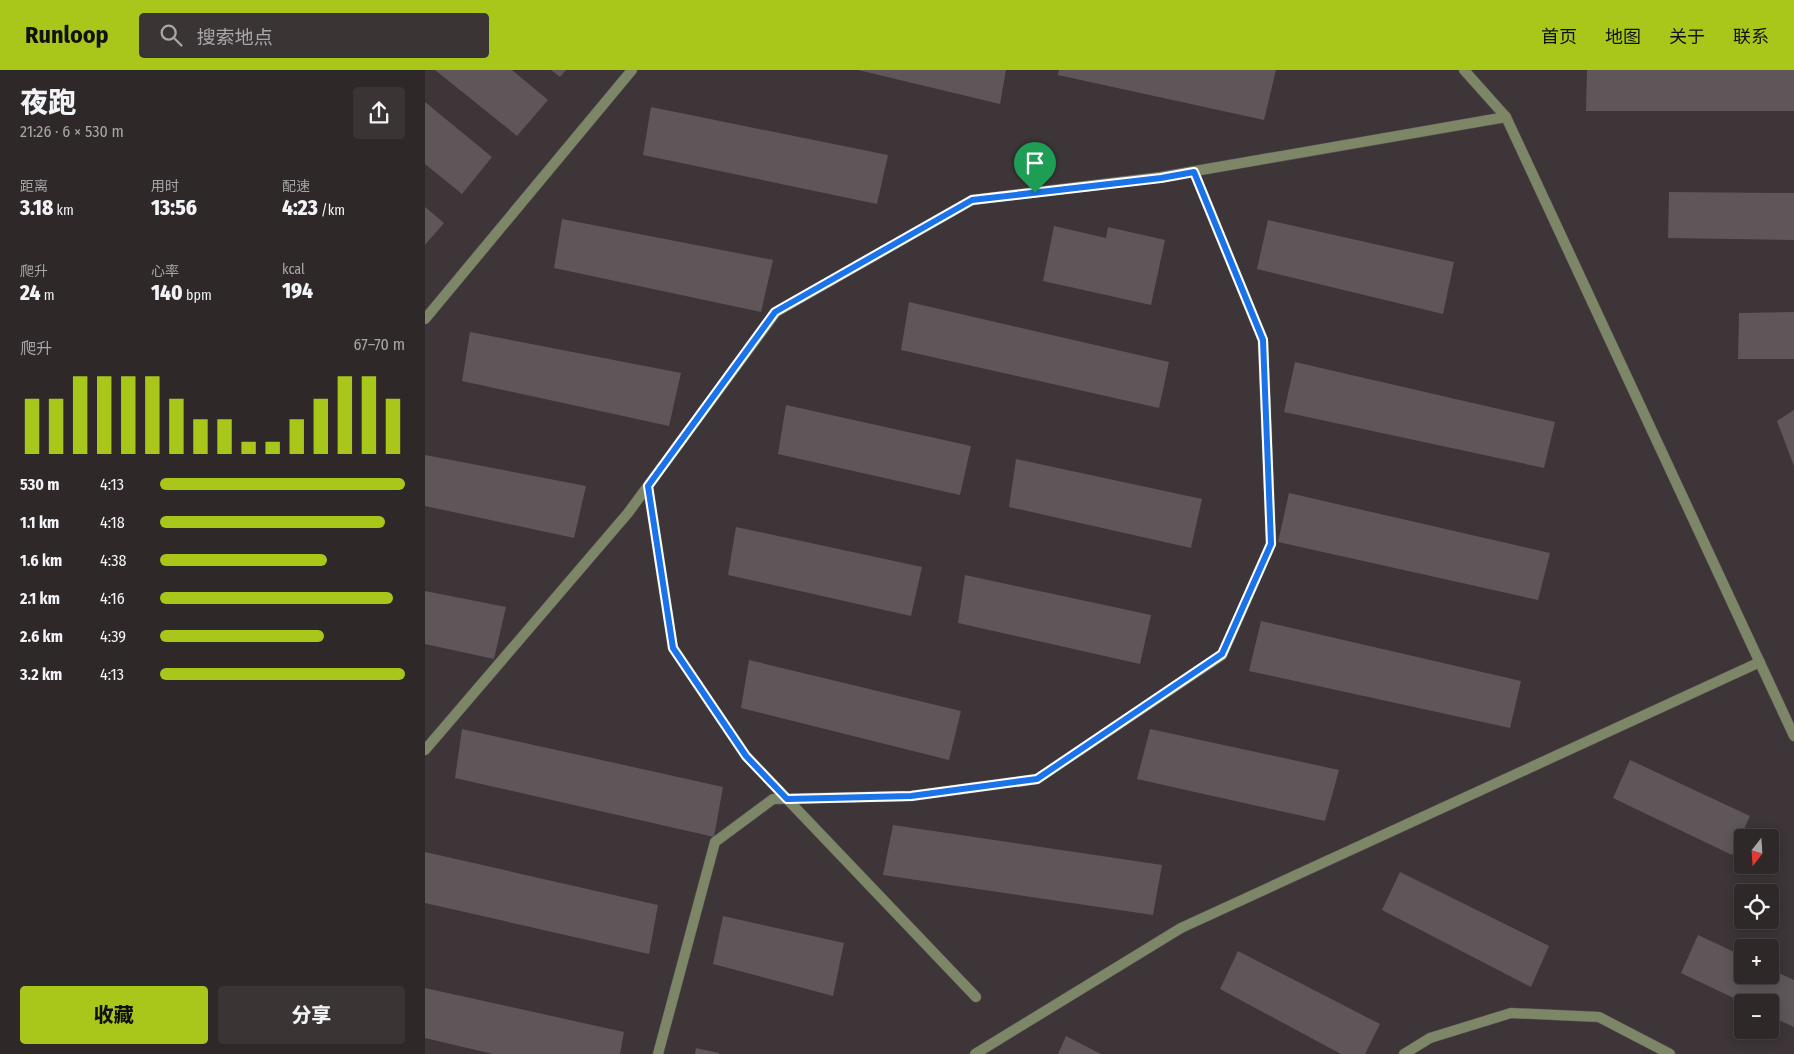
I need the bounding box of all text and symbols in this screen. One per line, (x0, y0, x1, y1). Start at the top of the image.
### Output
search box (139, 13, 489, 58)
text: Runloop (25, 21, 109, 49)
icon: search (157, 21, 185, 49)
text: 搜索地点 (197, 26, 273, 49)
text: 首页 (1541, 26, 1577, 48)
text: 地图 (1605, 26, 1641, 48)
text: 关于 (1669, 26, 1705, 48)
text: 联系 (1733, 26, 1769, 48)
text: 夜跑 (20, 86, 76, 119)
button: share (353, 87, 405, 139)
text: 21:26 · 6 × 530 m (20, 122, 124, 141)
pin (1014, 142, 1056, 193)
icon: arrive (1021, 149, 1049, 177)
text: 距离 (20, 178, 48, 195)
text: 用时 (151, 178, 179, 195)
text: 配速 (282, 178, 310, 195)
text: 3.18 (20, 195, 53, 221)
text: 13:56 (151, 195, 197, 221)
text: 4:23 (282, 195, 318, 221)
text: km (53, 202, 74, 219)
text: /km (318, 202, 345, 219)
text: kcal (282, 261, 305, 278)
text: 爬升 (20, 263, 48, 280)
text: 心率 (151, 263, 179, 280)
text: 194 (282, 278, 313, 304)
text: 24 (20, 280, 40, 306)
text: 140 (151, 280, 183, 306)
text: m (40, 287, 55, 304)
text: bpm (183, 287, 212, 304)
text: 67–70 m (354, 335, 405, 354)
text: 爬升 (20, 339, 52, 358)
text: 530 m (20, 475, 60, 494)
text: 4:13 (100, 475, 124, 494)
text: 1.1 km (20, 513, 59, 532)
text: 4:18 (100, 513, 125, 532)
text: 1.6 km (20, 551, 62, 570)
text: 4:38 (100, 551, 127, 570)
text: 2.1 km (20, 589, 60, 608)
text: 4:16 (100, 589, 125, 608)
text: 2.6 km (20, 627, 63, 646)
text: 4:39 (100, 627, 126, 646)
text: 3.2 km (20, 665, 62, 684)
text: 4:13 (100, 665, 124, 684)
north arrow (1734, 829, 1779, 874)
map controls (1734, 829, 1779, 1039)
button: locate (1734, 884, 1779, 929)
button: + (1734, 939, 1779, 984)
button: 收藏 (20, 986, 208, 1044)
button: 分享 (218, 986, 405, 1044)
button: − (1734, 994, 1779, 1039)

